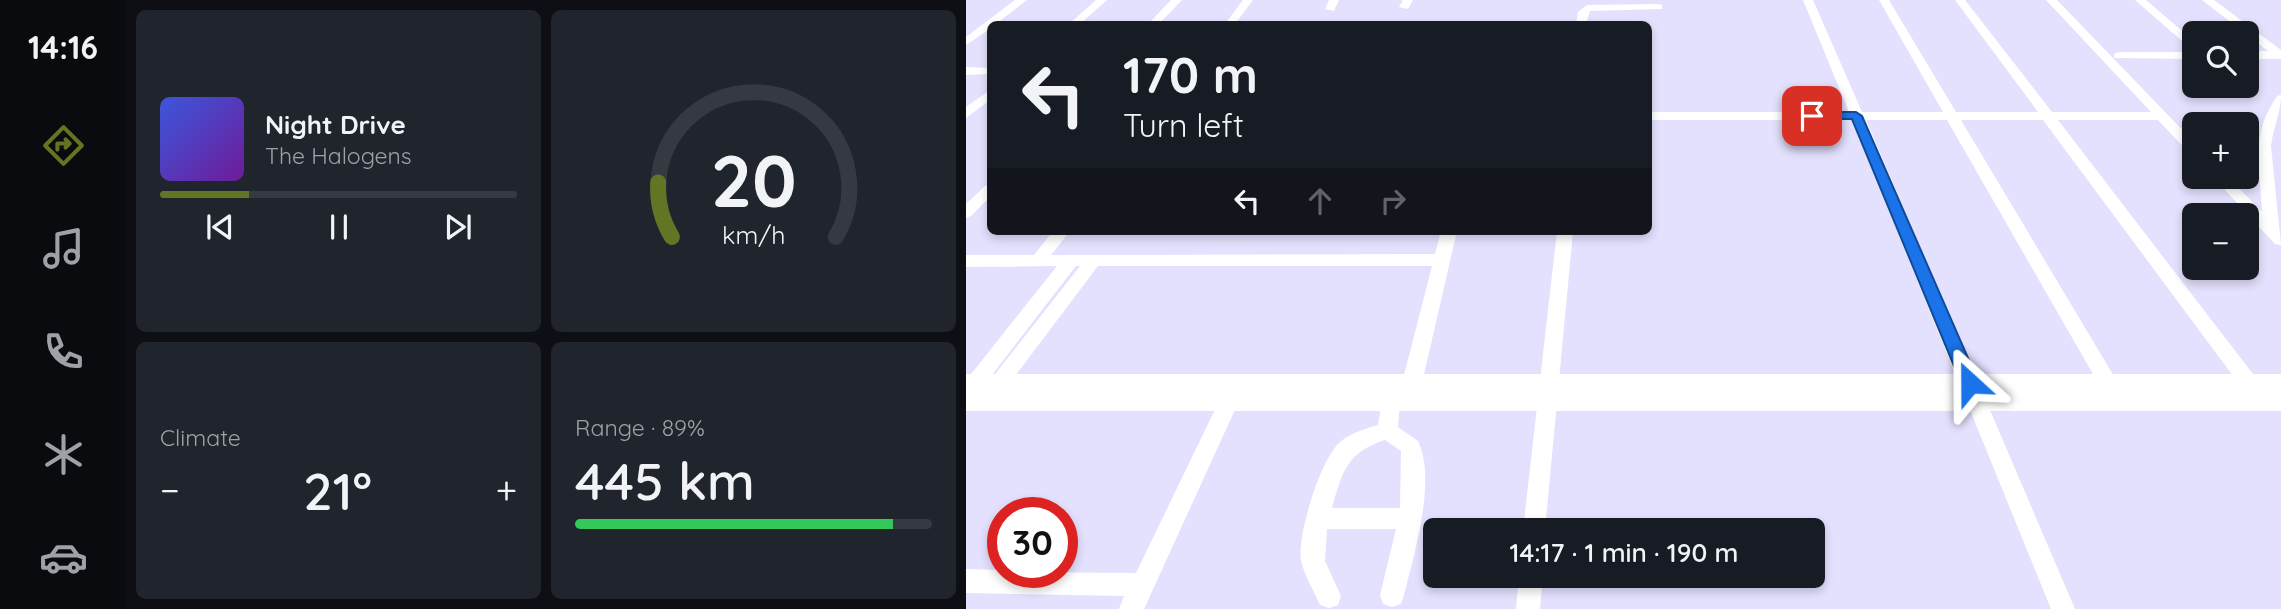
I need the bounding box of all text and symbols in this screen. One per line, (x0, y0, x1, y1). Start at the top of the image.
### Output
map controls (2182, 21, 2259, 280)
button: search (2182, 21, 2259, 98)
text: 14:16 (28, 27, 98, 67)
text: 170 m (1123, 44, 1258, 105)
icon: left (1008, 49, 1099, 140)
pin (1782, 86, 1842, 146)
icon: arrive (1793, 97, 1831, 135)
text: Turn left (1123, 105, 1244, 145)
text: Night Drive (265, 108, 406, 141)
button: + (2182, 112, 2259, 189)
icon: directions (39, 121, 88, 170)
text: 20 (710, 135, 797, 226)
text: The Halogens (265, 141, 412, 170)
icon: left (1228, 182, 1266, 220)
icon: ahead (1301, 182, 1339, 220)
icon: right (1374, 182, 1412, 220)
button: − (2182, 203, 2259, 280)
icon: previous (201, 208, 239, 246)
icon: pause (320, 208, 358, 246)
icon: next (439, 208, 477, 246)
text: km/h (722, 219, 785, 250)
icon: music (39, 224, 88, 273)
icon: phone (39, 327, 88, 376)
position arrow (1933, 346, 2007, 420)
text: Range · 89% (575, 413, 705, 442)
text: Climate (160, 423, 241, 452)
icon: climate (39, 430, 88, 479)
text: 445 km (575, 448, 755, 513)
text: 21° (303, 458, 372, 523)
text: − (160, 466, 180, 514)
text: + (496, 466, 517, 514)
speed limit sign: 30 (987, 497, 1078, 588)
icon: car (39, 533, 88, 582)
text: 14:17 · 1 min · 190 m (1510, 536, 1738, 569)

